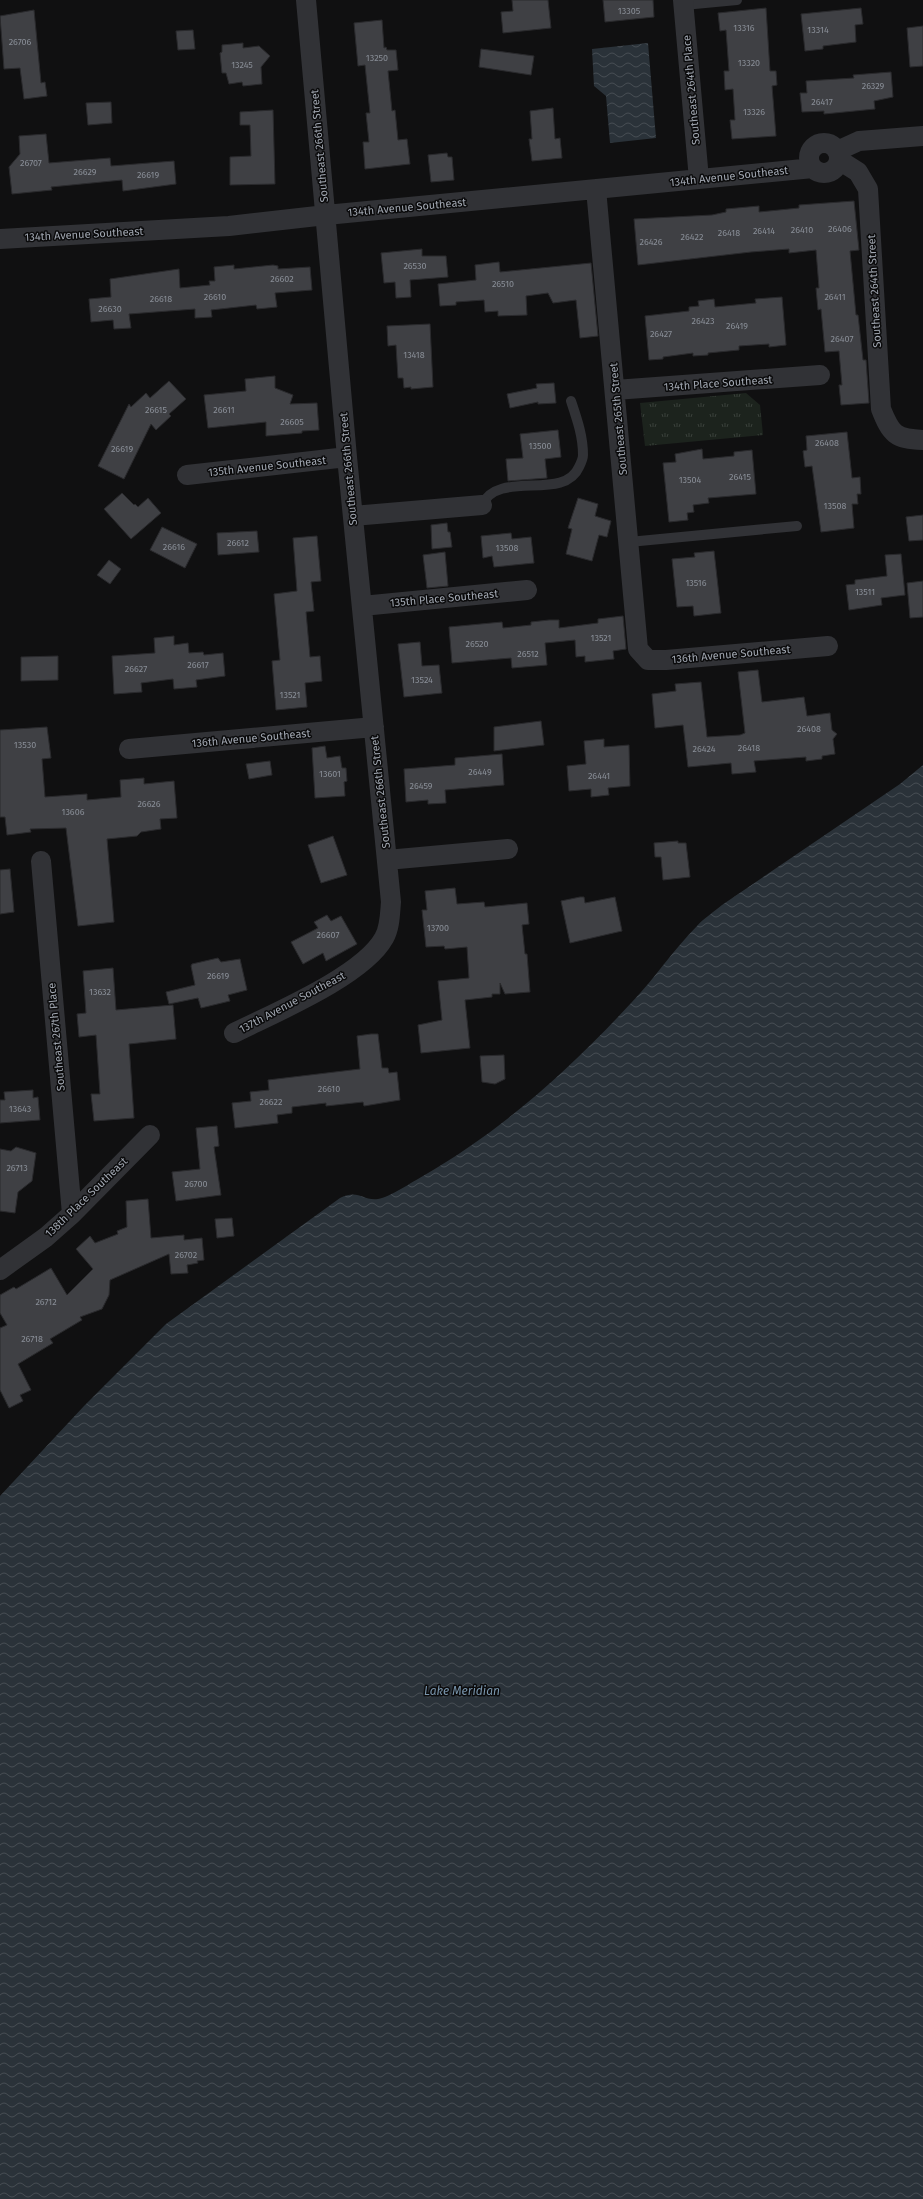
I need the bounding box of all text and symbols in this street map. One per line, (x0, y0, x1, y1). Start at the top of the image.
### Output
house number: 13305 (618, 6, 641, 16)
house number: 13316 (733, 23, 755, 33)
house number: 13314 (807, 25, 829, 35)
street label: Southeast 264th Place (680, 35, 703, 145)
house number: 26706 (9, 37, 32, 47)
house number: 13250 (366, 53, 388, 63)
house number: 13320 (738, 58, 760, 68)
house number: 13245 (231, 60, 253, 70)
house number: 26329 (862, 81, 885, 91)
street label: Southeast 266th Street (308, 89, 331, 203)
house number: 26417 (811, 97, 833, 107)
house number: 13326 (743, 107, 765, 117)
house number: 26707 (20, 158, 42, 168)
street label: 134th Avenue Southeast (669, 164, 789, 189)
house number: 26629 (73, 167, 97, 177)
house number: 26619 (137, 170, 159, 180)
street label: 134th Avenue Southeast (347, 196, 467, 219)
house number: 26406 (828, 224, 852, 234)
street label: 134th Avenue Southeast (24, 225, 144, 244)
house number: 26410 (791, 225, 813, 235)
house number: 26414 (753, 226, 775, 236)
house number: 26418 (718, 228, 740, 238)
house number: 26422 (681, 232, 703, 242)
street label: Southeast 264th Street (865, 234, 884, 348)
house number: 26426 (639, 237, 663, 247)
house number: 26530 (403, 261, 427, 271)
house number: 26602 (270, 274, 294, 284)
house number: 26510 (492, 279, 514, 289)
house number: 26610 (204, 292, 226, 302)
house number: 26411 (824, 292, 846, 302)
house number: 26618 (150, 294, 172, 304)
house number: 26630 (98, 304, 122, 314)
house number: 26423 (692, 316, 714, 326)
house number: 26419 (726, 321, 748, 331)
house number: 26427 (650, 329, 672, 339)
house number: 26407 (831, 334, 853, 344)
house number: 13418 (403, 350, 425, 360)
street label: Southeast 265th Street (607, 362, 630, 476)
street label: 134th Place Southeast (663, 373, 773, 394)
house number: 26615 (145, 405, 167, 415)
house number: 26611 (213, 405, 235, 415)
street label: Southeast 266th Street (337, 412, 360, 526)
house number: 26605 (280, 417, 304, 427)
house number: 26408 (815, 438, 839, 448)
house number: 13500 (529, 441, 551, 451)
house number: 26619 (111, 444, 133, 454)
street label: 135th Avenue Southeast (207, 454, 327, 479)
house number: 26415 (729, 472, 751, 482)
house number: 13504 (679, 475, 702, 485)
house number: 13508 (824, 501, 846, 511)
house number: 26612 (227, 538, 249, 548)
house number: 26616 (163, 542, 185, 552)
house number: 13508 (496, 543, 518, 553)
house number: 13516 (685, 578, 707, 588)
street label: 135th Place Southeast (389, 587, 499, 610)
house number: 13511 (855, 587, 875, 597)
house number: 13521 (591, 633, 611, 643)
house number: 26520 (465, 639, 489, 649)
street label: 136th Avenue Southeast (671, 643, 791, 666)
house number: 26512 (517, 649, 539, 659)
house number: 26617 (187, 660, 209, 670)
house number: 26627 (125, 664, 147, 674)
house number: 13524 (411, 675, 433, 685)
house number: 13521 (280, 690, 300, 700)
house number: 26408 (797, 724, 821, 734)
street label: 136th Avenue Southeast (191, 727, 311, 750)
street label: Southeast 266th Street (368, 735, 393, 849)
house number: 13530 (14, 740, 36, 750)
house number: 26418 (738, 743, 760, 753)
house number: 26424 (693, 744, 716, 754)
house number: 26449 (468, 767, 492, 777)
house number: 13601 (319, 769, 341, 779)
house number: 26441 (588, 771, 610, 781)
house number: 26459 (409, 781, 433, 791)
house number: 26626 (137, 799, 161, 809)
house number: 13606 (61, 807, 85, 817)
house number: 13700 (427, 923, 449, 933)
house number: 26607 (317, 930, 339, 940)
street label: 137th Avenue Southeast (237, 969, 347, 1036)
house number: 26619 (207, 971, 229, 981)
street label: Southeast 267th Place (45, 982, 68, 1092)
house number: 13632 (89, 987, 111, 997)
house number: 26610 (318, 1084, 340, 1094)
house number: 26622 (260, 1097, 282, 1107)
house number: 13643 (9, 1104, 31, 1114)
street label: 138th Place Southeast (43, 1155, 130, 1240)
house number: 26713 (6, 1163, 28, 1173)
house number: 26700 (185, 1179, 207, 1189)
house number: 26702 (175, 1250, 197, 1260)
house number: 26712 (35, 1297, 57, 1307)
house number: 26718 (21, 1334, 43, 1344)
water label: Lake Meridian (424, 1684, 500, 1698)

